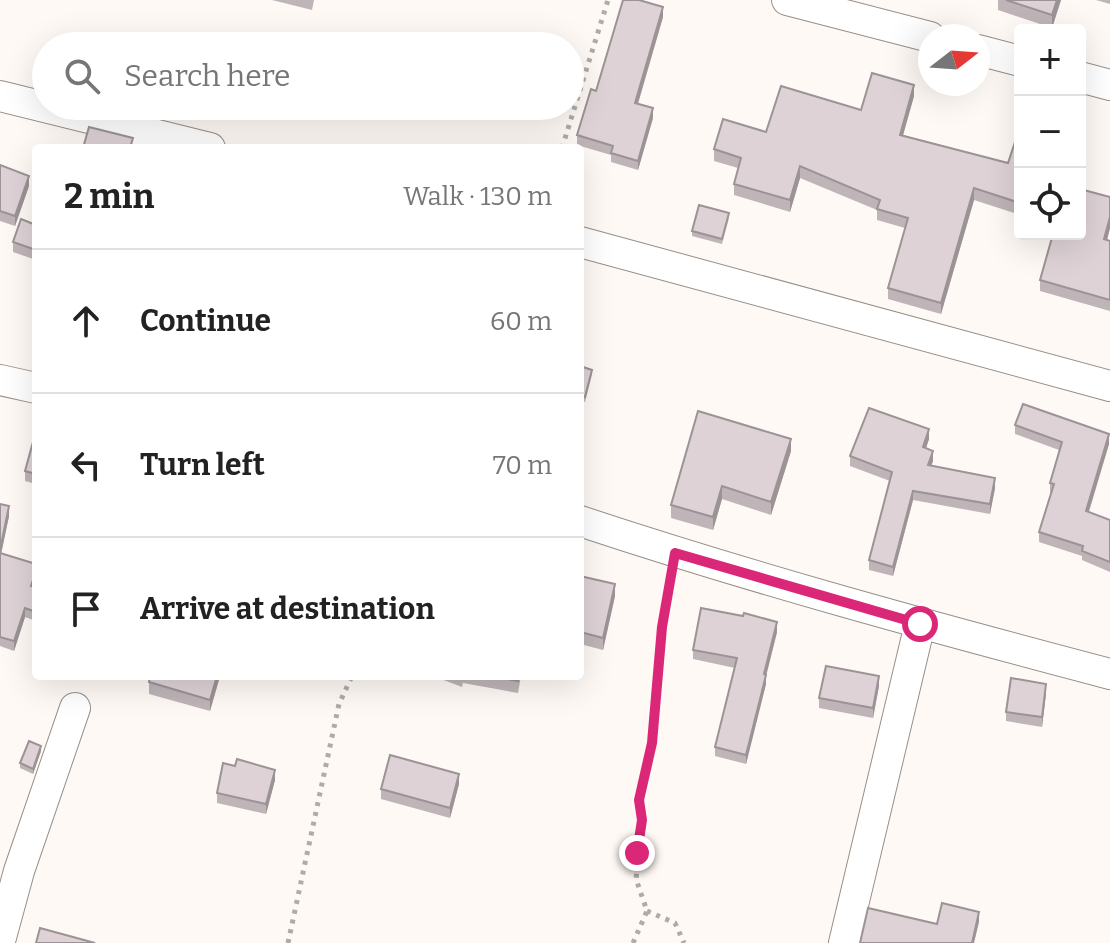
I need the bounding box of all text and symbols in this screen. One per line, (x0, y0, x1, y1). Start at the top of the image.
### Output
north arrow (918, 24, 990, 96)
map controls (1014, 24, 1086, 240)
button: + (1014, 24, 1086, 96)
search box (32, 32, 584, 120)
icon: search (60, 54, 104, 98)
text: Search here (124, 58, 291, 94)
button: − (1014, 96, 1086, 168)
button: locate (1014, 168, 1086, 240)
text: 2 min (64, 176, 154, 217)
text: Walk · 130 m (403, 181, 552, 212)
icon: ahead (64, 299, 108, 343)
text: Continue (140, 303, 271, 339)
text: 60 m (490, 306, 552, 337)
icon: left (64, 443, 108, 487)
text: Turn left (140, 447, 265, 483)
text: 70 m (493, 450, 552, 481)
icon: arrive (64, 587, 108, 631)
text: Arrive at destination (140, 591, 435, 627)
route start (902, 606, 938, 642)
route end (619, 835, 655, 871)

